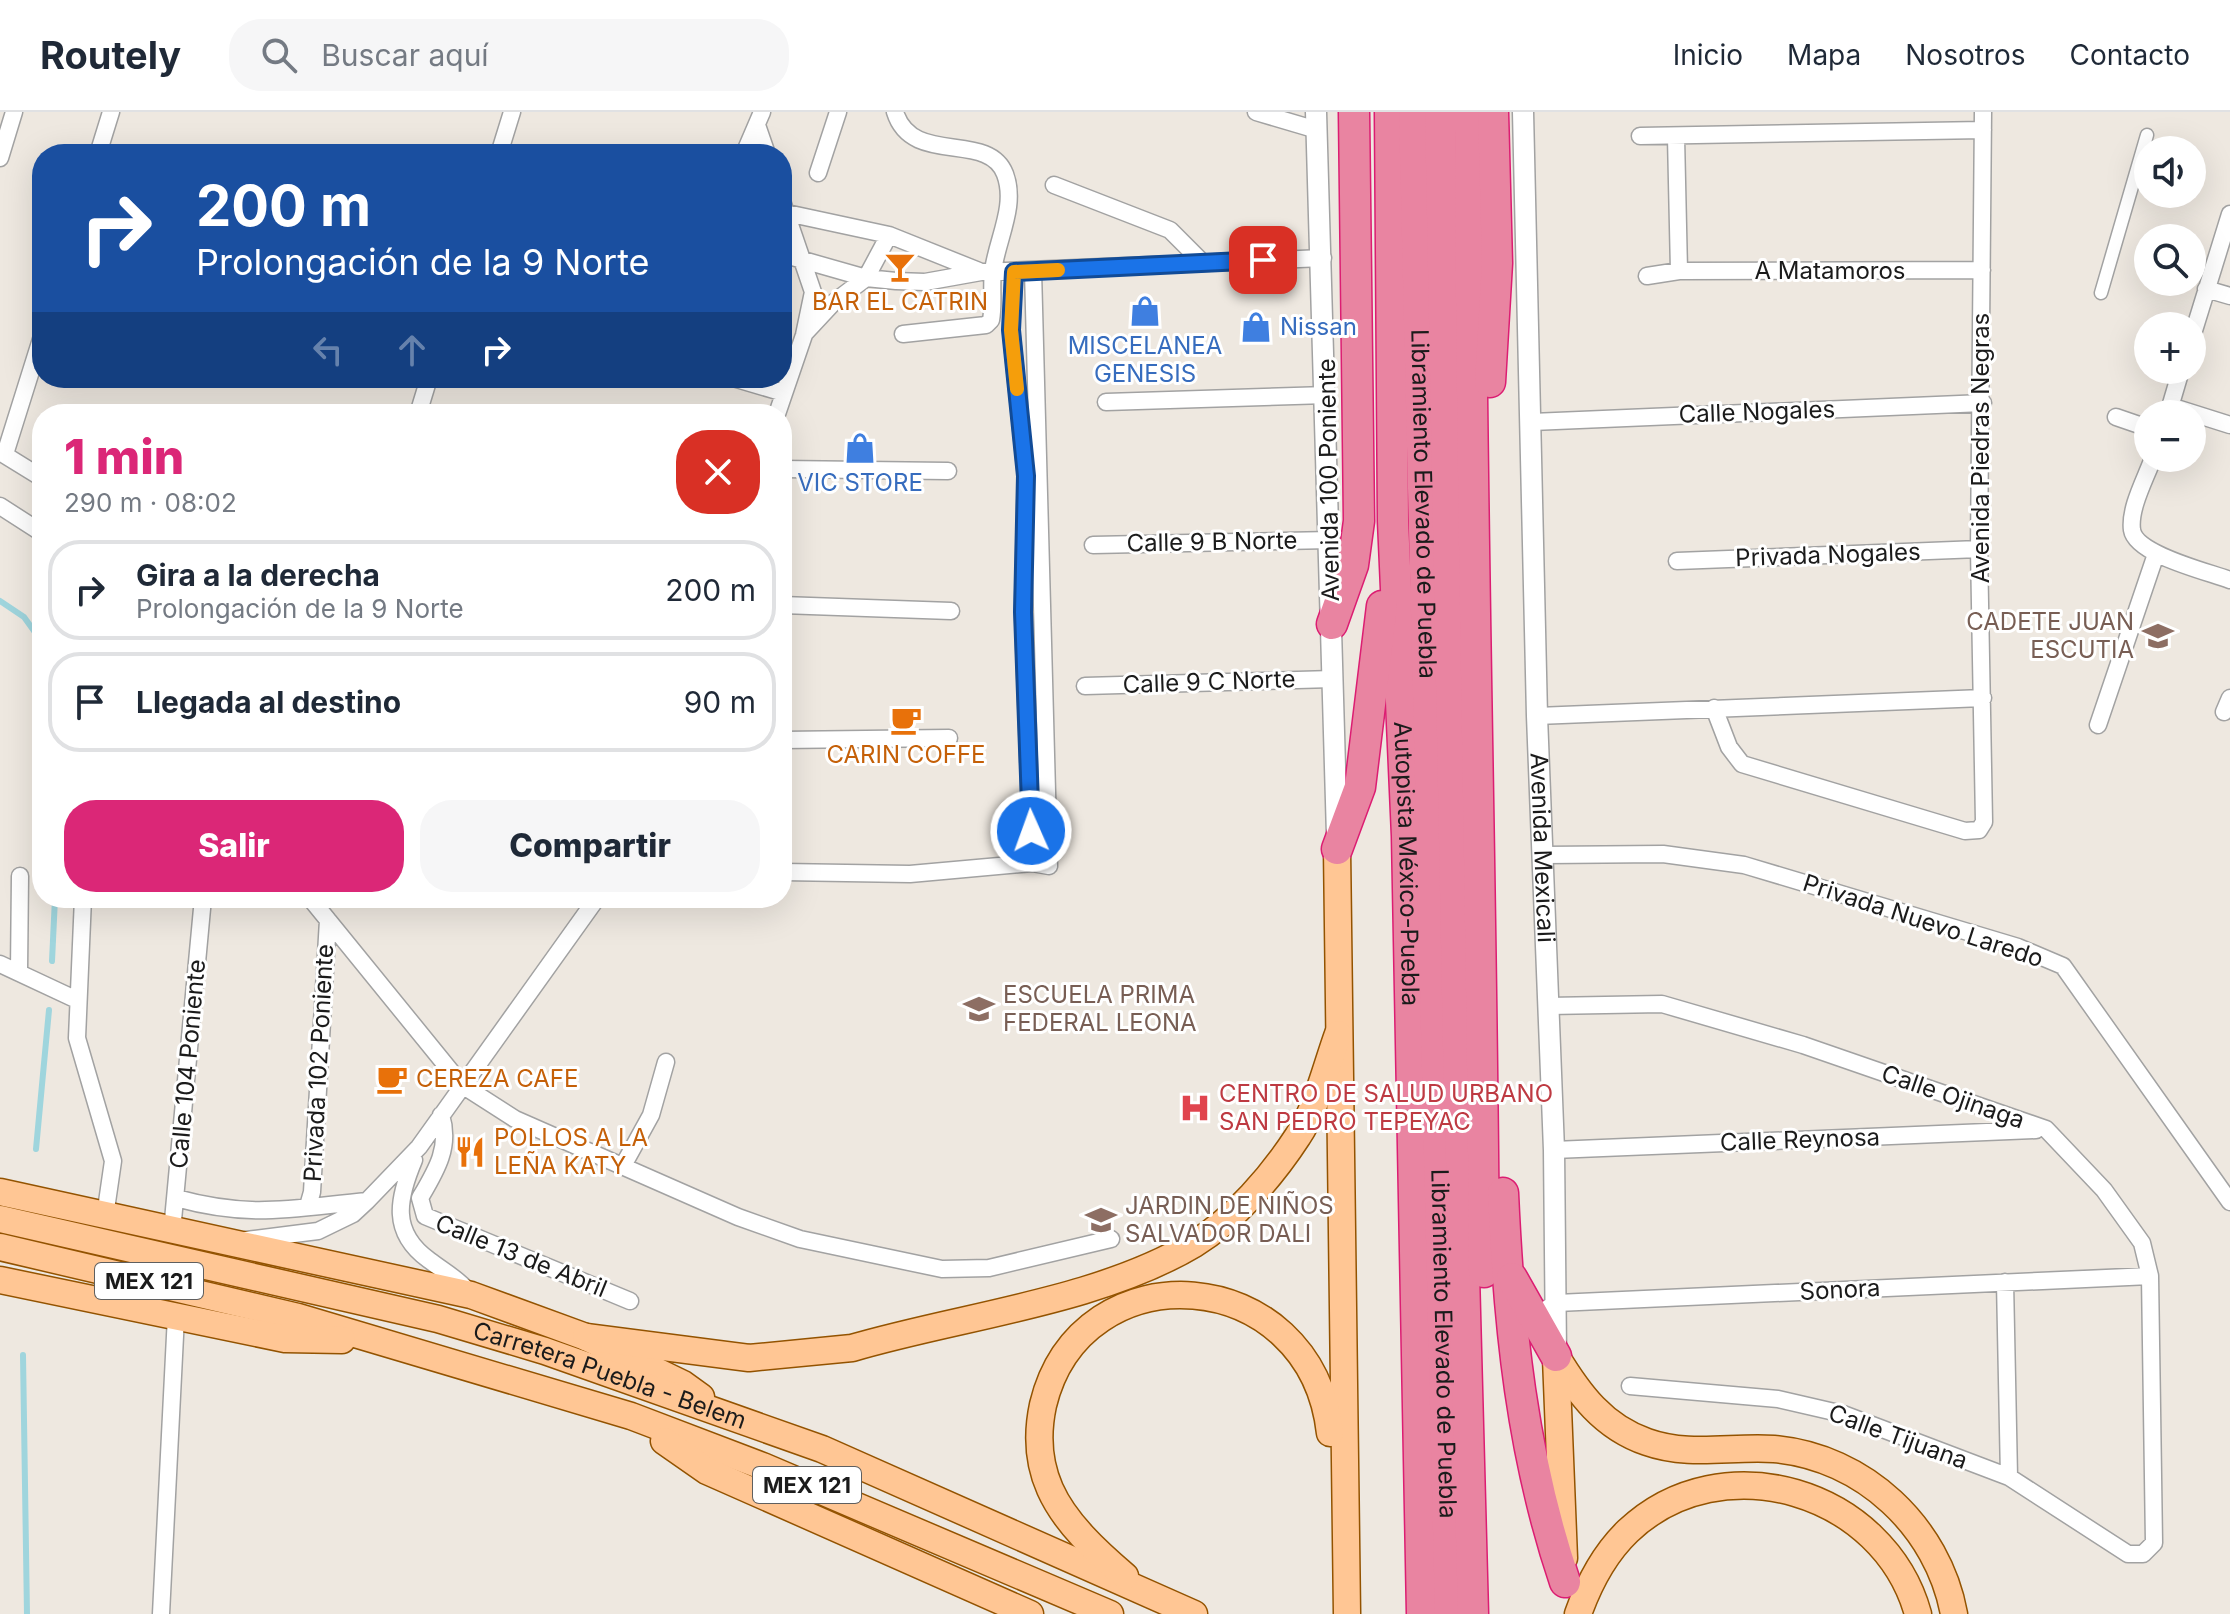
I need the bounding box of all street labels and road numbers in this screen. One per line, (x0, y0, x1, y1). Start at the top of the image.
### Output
street label: A Matamoros (1754, 256, 1906, 285)
street label: Avenida Piedras Negras (1966, 313, 1995, 583)
street label: Libramiento Elevado de Puebla (1405, 329, 1443, 679)
street label: Avenida 100 Poniente (1312, 358, 1345, 602)
street label: Calle Nogales (1678, 394, 1836, 429)
street label: Calle 9 B Norte (1126, 526, 1298, 557)
street label: Privada Nogales (1735, 537, 1921, 572)
street label: Calle 9 C Norte (1122, 664, 1296, 699)
street label: Autopista México-Puebla (1388, 721, 1425, 1006)
street label: Avenida Mexicali (1524, 752, 1561, 943)
street label: Privada Nuevo Laredo (1799, 868, 2047, 973)
street label: Privada 102 Poniente (298, 943, 339, 1183)
street label: Calle 104 Poniente (164, 958, 211, 1170)
street label: Calle Ojinaga (1878, 1059, 2028, 1135)
street label: Calle Reynosa (1719, 1122, 1881, 1157)
street label: Libramiento Elevado de Puebla (1425, 1168, 1463, 1519)
street label: Calle 13 de Abril (431, 1208, 611, 1303)
road number: MEX 121 (95, 1263, 203, 1299)
street label: Sonora (1799, 1273, 1881, 1306)
street label: Carretera Puebla - Belem (470, 1315, 750, 1435)
street label: Calle Tijuana (1825, 1398, 1972, 1475)
road number: MEX 121 (753, 1467, 861, 1503)

